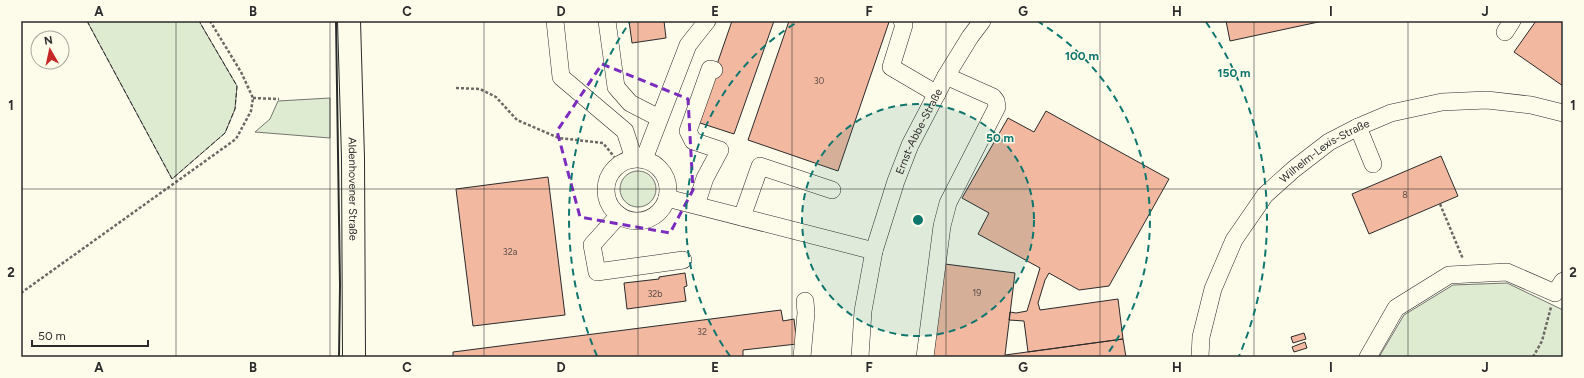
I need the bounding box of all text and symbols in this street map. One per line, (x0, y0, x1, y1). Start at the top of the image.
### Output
text: A (94, 4, 104, 19)
text: B (249, 4, 257, 19)
text: C (402, 4, 412, 19)
text: D (556, 4, 566, 19)
text: E (711, 4, 719, 19)
text: F (865, 4, 873, 19)
text: G (1018, 4, 1028, 19)
text: H (1172, 4, 1182, 19)
text: I (1329, 4, 1333, 19)
text: J (1481, 4, 1489, 19)
north arrow (30, 30, 70, 70)
text: N (43, 34, 54, 48)
text: 100 m (1065, 49, 1099, 63)
text: 150 m (1217, 66, 1251, 80)
house number: 30 (814, 75, 825, 86)
street label: Ernst-Abbe-Straße (893, 87, 945, 176)
text: 1 (8, 98, 14, 113)
text: 1 (1570, 98, 1576, 113)
street label: Wilhelm-Lexis-Straße (1277, 117, 1371, 186)
text: 50 m (986, 131, 1014, 145)
street label: Aldenhovener Straße (345, 137, 359, 241)
house number: 8 (1402, 189, 1408, 200)
centre of rings (911, 213, 925, 227)
house number: 32a (503, 246, 518, 257)
text: 2 (7, 265, 15, 280)
text: 2 (1569, 265, 1577, 280)
house number: 19 (973, 287, 981, 298)
house number: 32b (647, 288, 663, 299)
scale bar (32, 322, 148, 348)
house number: 32 (697, 326, 707, 337)
text: 50 m (38, 329, 66, 343)
text: A (94, 360, 104, 375)
text: B (249, 360, 257, 375)
text: C (402, 360, 412, 375)
text: D (556, 360, 566, 375)
text: E (711, 360, 719, 375)
text: F (865, 360, 873, 375)
text: G (1018, 360, 1028, 375)
text: H (1172, 360, 1182, 375)
text: I (1329, 360, 1333, 375)
text: J (1481, 360, 1489, 375)

